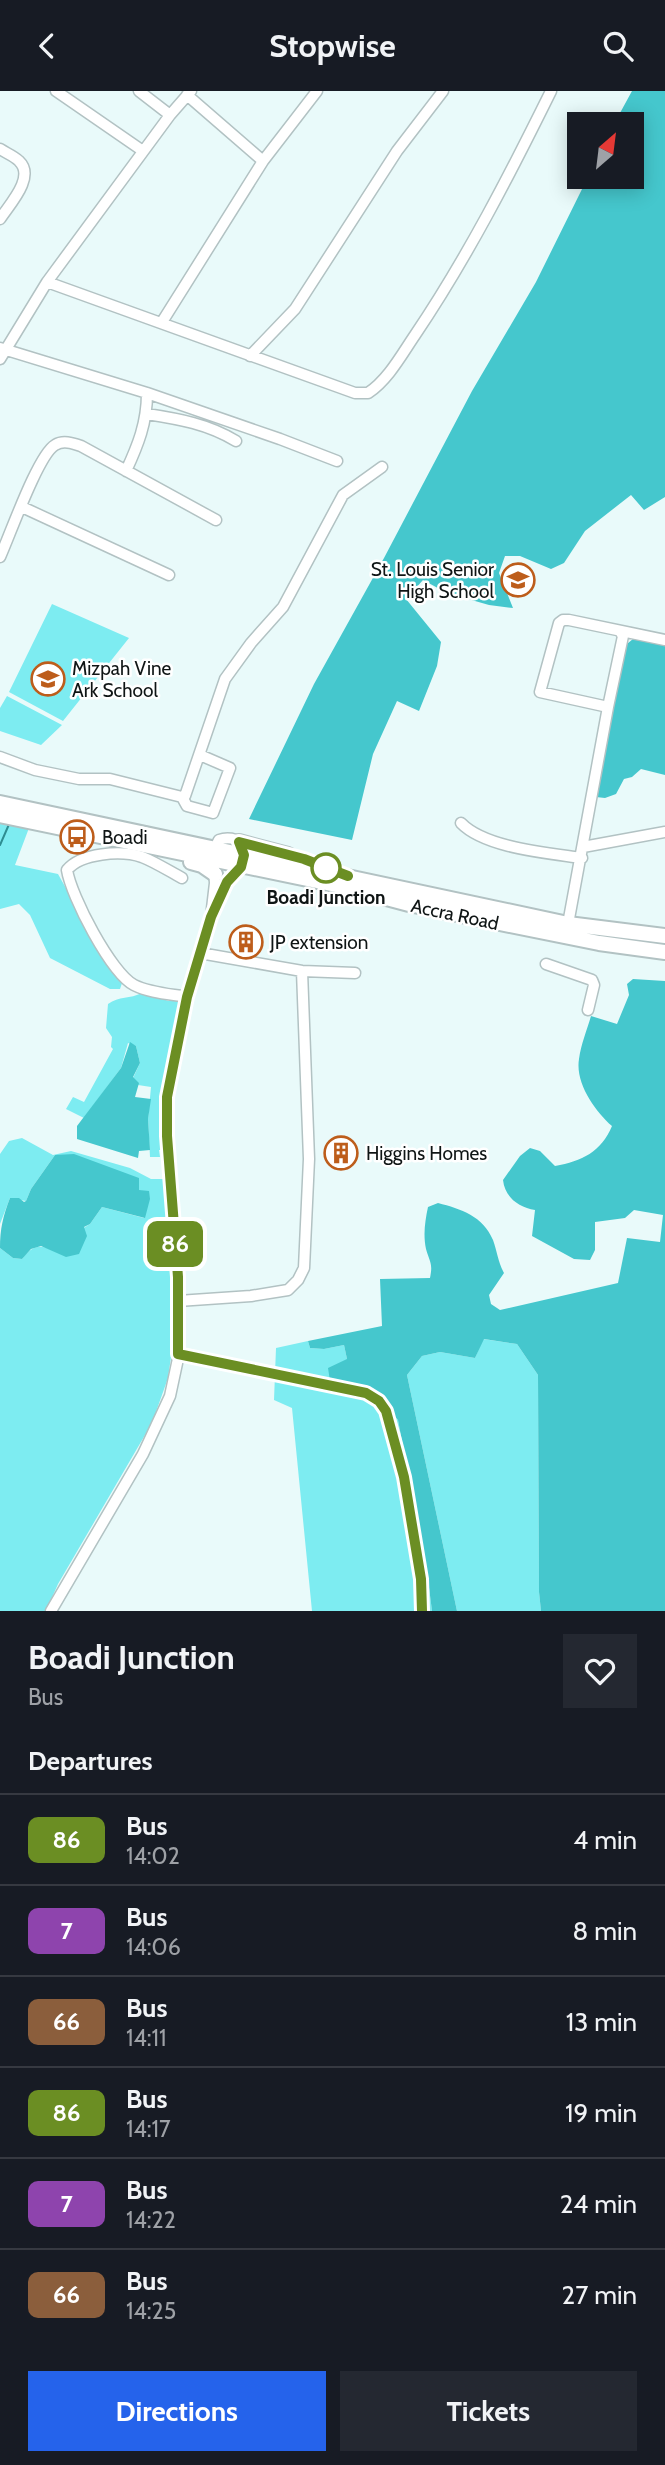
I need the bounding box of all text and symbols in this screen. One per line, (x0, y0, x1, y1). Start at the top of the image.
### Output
text: Stopwise (269, 26, 396, 65)
icon: back (28, 27, 66, 65)
icon: search (599, 27, 637, 65)
north arrow (567, 112, 644, 189)
map controls (567, 112, 644, 189)
place label: St. Louis Senior High School (371, 558, 495, 603)
school or university icon: St. Louis Senior High School (499, 561, 537, 599)
place label: Mizpah Vine Ark School (72, 657, 172, 702)
school or university icon: Mizpah Vine Ark School (29, 660, 67, 698)
bus stop icon: Boadi (58, 818, 96, 856)
place label: Boadi (102, 826, 148, 849)
marker: Boadi Junction (311, 853, 341, 883)
place label: Boadi Junction (266, 886, 386, 909)
street label: Accra Road (409, 894, 501, 935)
building icon: JP extension (227, 923, 265, 961)
place label: JP extension (269, 931, 368, 954)
building icon: Higgins Homes (322, 1134, 360, 1172)
place label: Higgins Homes (366, 1142, 487, 1165)
line badge: 86 (144, 1221, 206, 1267)
text: 86 (161, 1229, 189, 1258)
button: heart (563, 1634, 637, 1708)
text: Boadi Junction (28, 1637, 235, 1677)
text: Bus (28, 1683, 63, 1711)
text: Departures (28, 1745, 152, 1777)
text: Bus (126, 1810, 167, 1842)
text: 4 min (573, 1824, 637, 1856)
text: 86 (53, 1825, 80, 1854)
text: 14:02 (126, 1842, 180, 1870)
text: Bus (126, 1901, 167, 1933)
text: 8 min (573, 1915, 637, 1947)
text: 7 (60, 1916, 73, 1945)
text: 14:06 (126, 1933, 181, 1961)
text: Bus (126, 1992, 167, 2024)
text: 13 min (566, 2006, 637, 2038)
text: 66 (53, 2007, 80, 2036)
text: 14:11 (126, 2024, 167, 2052)
text: Bus (126, 2083, 167, 2115)
text: 19 min (565, 2097, 637, 2129)
text: 86 (53, 2098, 80, 2127)
text: 14:17 (126, 2115, 171, 2143)
text: Bus (126, 2174, 167, 2206)
text: 24 min (560, 2188, 637, 2220)
text: 7 (60, 2189, 73, 2218)
text: 14:22 (126, 2206, 176, 2234)
text: Bus (126, 2265, 167, 2297)
text: 27 min (562, 2279, 637, 2311)
text: 66 (53, 2280, 80, 2309)
text: 14:25 (126, 2297, 176, 2325)
button: Directions (28, 2371, 326, 2451)
button: Tickets (340, 2371, 637, 2451)

